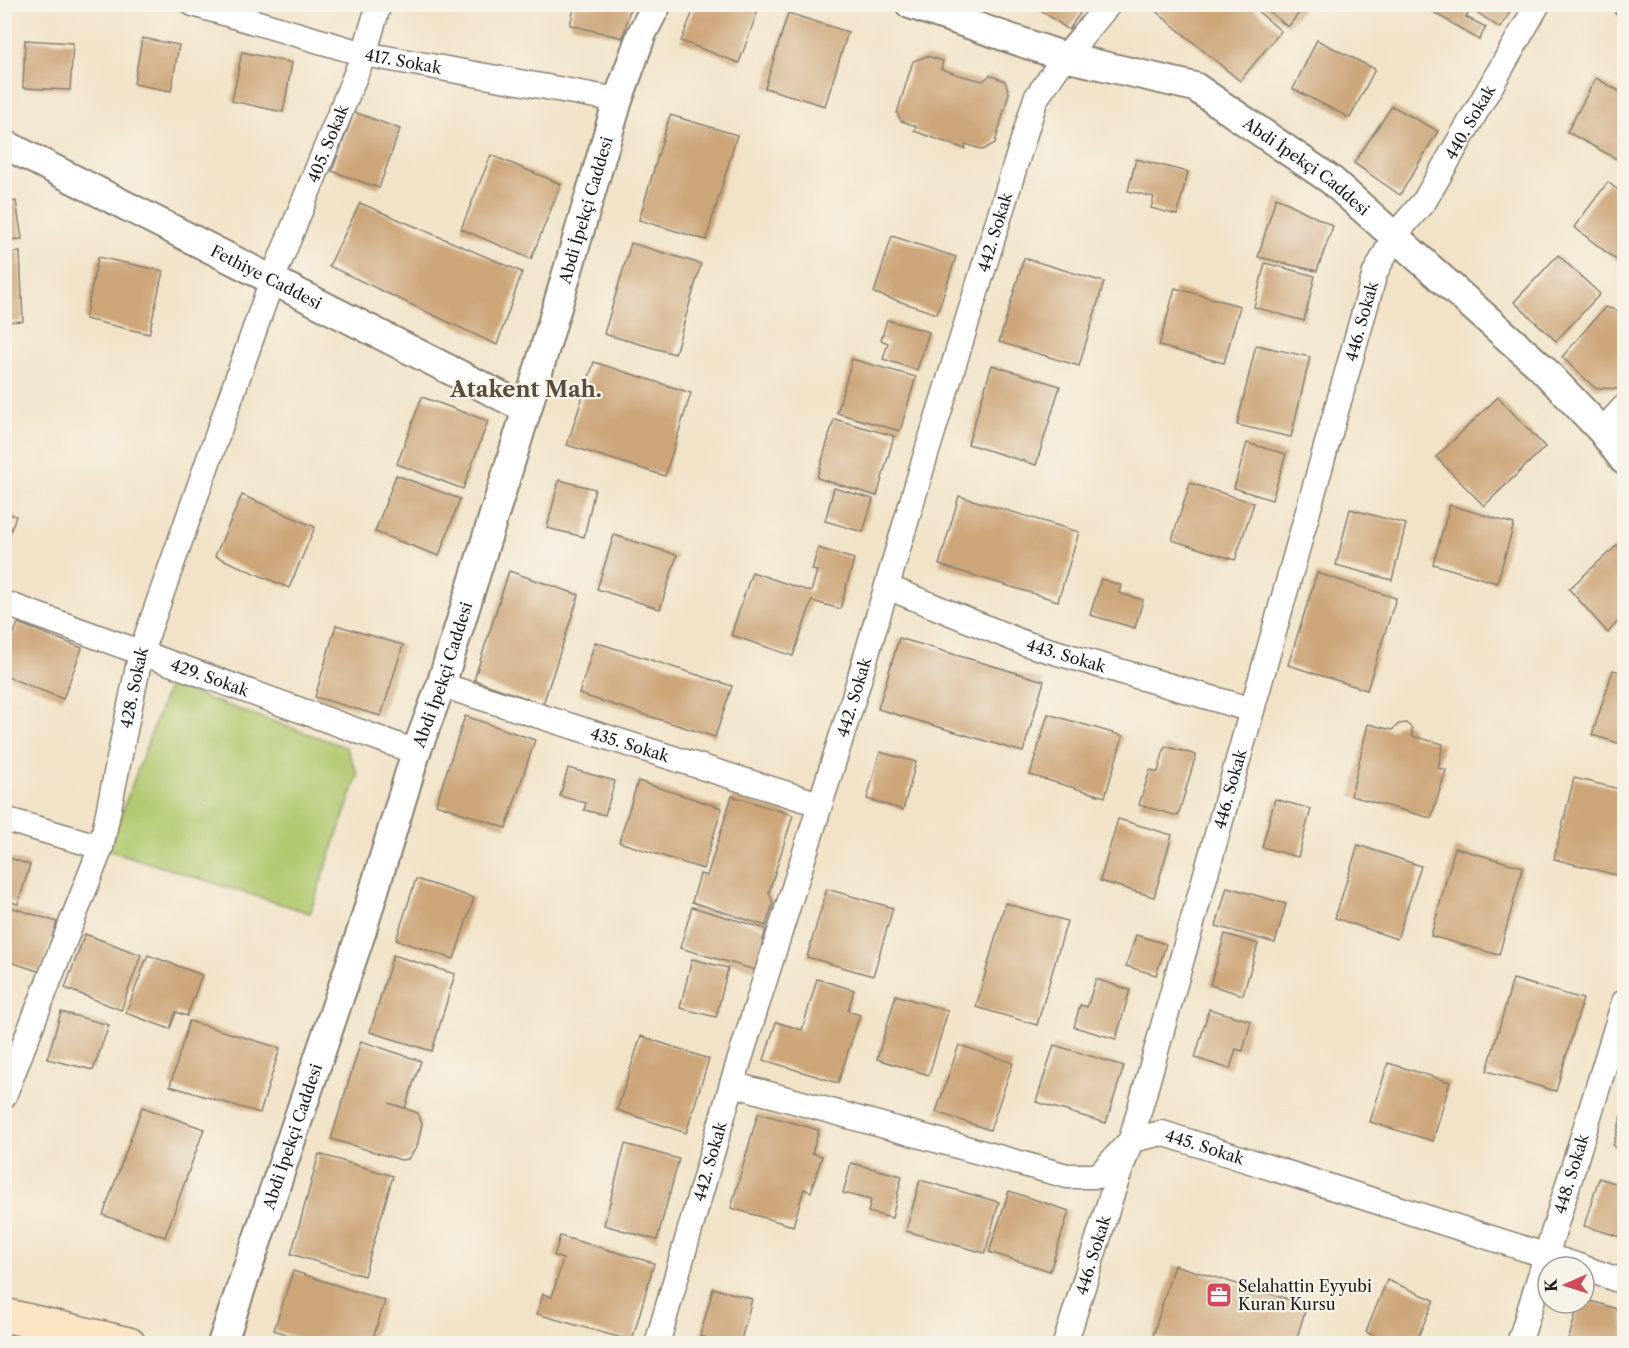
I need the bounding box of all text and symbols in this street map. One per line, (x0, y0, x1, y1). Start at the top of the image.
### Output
street label: 417. Sokak (363, 44, 444, 78)
street label: 440. Sokak (1441, 81, 1500, 163)
street label: 405. Sokak (303, 101, 353, 186)
street label: Abdi İpekçi Caddesi (1238, 112, 1374, 220)
street label: Abdi İpekçi Caddesi (554, 134, 617, 287)
street label: 442. Sokak (973, 189, 1016, 274)
street label: Fethiye Caddesi (207, 240, 325, 313)
street label: 446. Sokak (1341, 278, 1382, 364)
district label: Atakent Mah. (449, 376, 602, 403)
street label: Abdi İpekçi Caddesi (408, 599, 476, 751)
street label: 443. Sokak (1024, 634, 1109, 677)
street label: 428. Sokak (116, 643, 152, 730)
street label: 429. Sokak (168, 654, 252, 701)
street label: 442. Sokak (832, 654, 875, 740)
street label: 435. Sokak (588, 723, 672, 766)
street label: 446. Sokak (1209, 746, 1251, 831)
street label: Abdi İpekçi Caddesi (258, 1061, 326, 1213)
street label: 442. Sokak (689, 1118, 731, 1204)
street label: 445. Sokak (1163, 1125, 1248, 1169)
street label: 448. Sokak (1550, 1131, 1593, 1216)
street label: 446. Sokak (1071, 1212, 1115, 1298)
north arrow (1536, 1255, 1596, 1315)
place label: Selahattin Eyyubi Kuran Kursu (1238, 1276, 1372, 1314)
text: K (1541, 1278, 1561, 1293)
office icon: Selahattin Eyyubi Kuran Kursu (1204, 1280, 1234, 1310)

